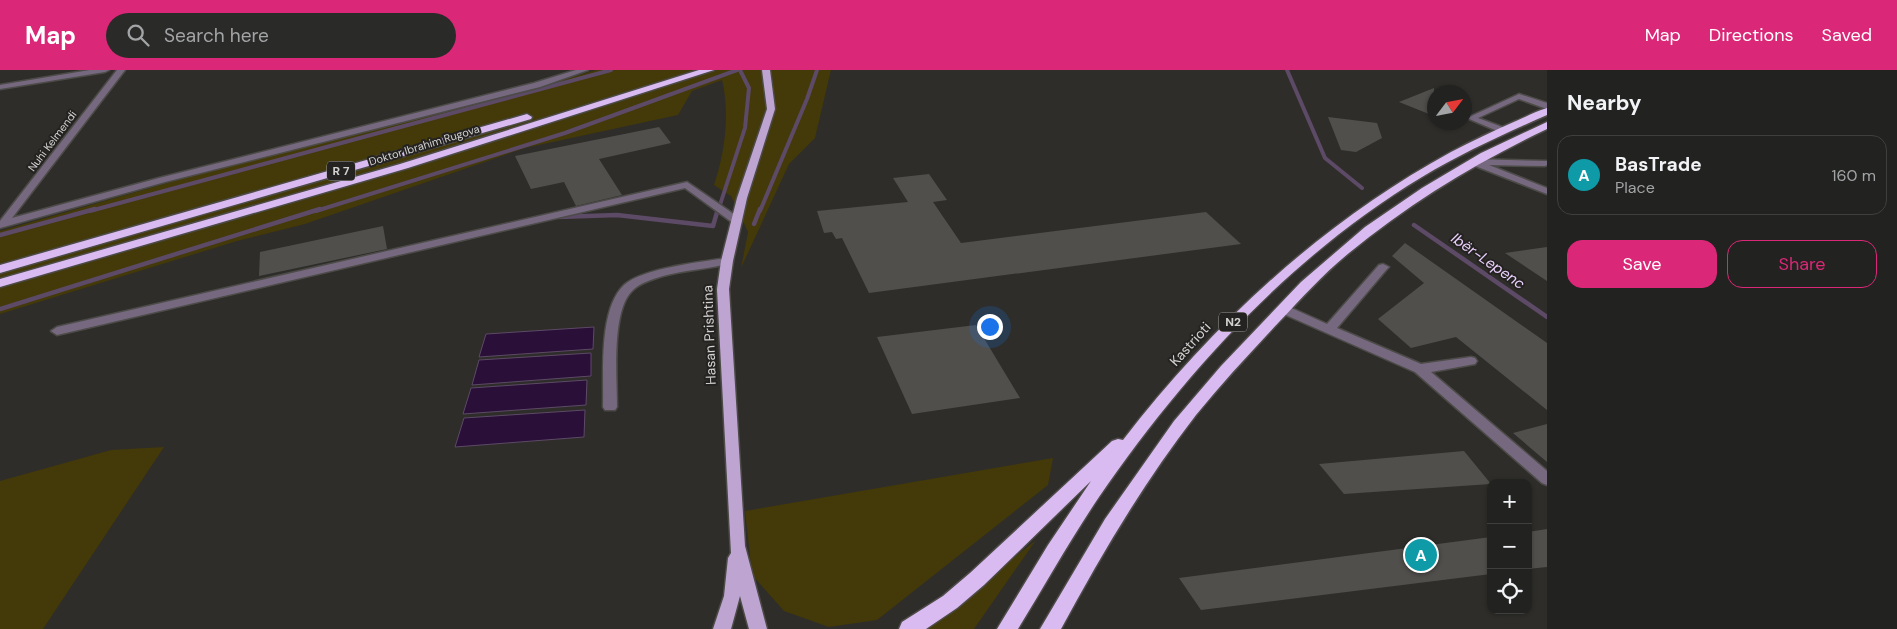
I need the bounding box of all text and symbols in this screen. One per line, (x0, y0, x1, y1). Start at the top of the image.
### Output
search box (106, 13, 456, 58)
text: Map (25, 20, 76, 51)
icon: search (124, 21, 152, 49)
text: Search here (164, 23, 269, 48)
text: Map (1645, 23, 1681, 47)
text: Directions (1709, 23, 1794, 47)
text: Saved (1822, 23, 1872, 47)
north arrow (1427, 85, 1472, 130)
text: Nearby (1567, 89, 1641, 117)
street label: Nuhi Kelmendi (25, 108, 79, 174)
street label: Doktor Ibrahim Rugova (367, 121, 481, 169)
text: BasTrade (1615, 152, 1702, 177)
road number: R 7 (327, 162, 355, 180)
text: A (1578, 165, 1590, 186)
text: 160 m (1832, 165, 1876, 186)
text: Place (1615, 177, 1655, 198)
water label: Ibër-Lepenc (1447, 228, 1529, 294)
button: Save (1567, 240, 1717, 288)
button: Share (1727, 240, 1877, 288)
street label: Hasan Prishtina (698, 285, 720, 385)
road number: N2 (1219, 312, 1247, 332)
your location (977, 314, 1003, 340)
street label: Kastrioti (1166, 318, 1214, 370)
map controls (1487, 479, 1532, 614)
button: + (1487, 479, 1532, 524)
button: − (1487, 524, 1532, 569)
pin: A (1405, 536, 1437, 574)
button: locate (1487, 569, 1532, 614)

